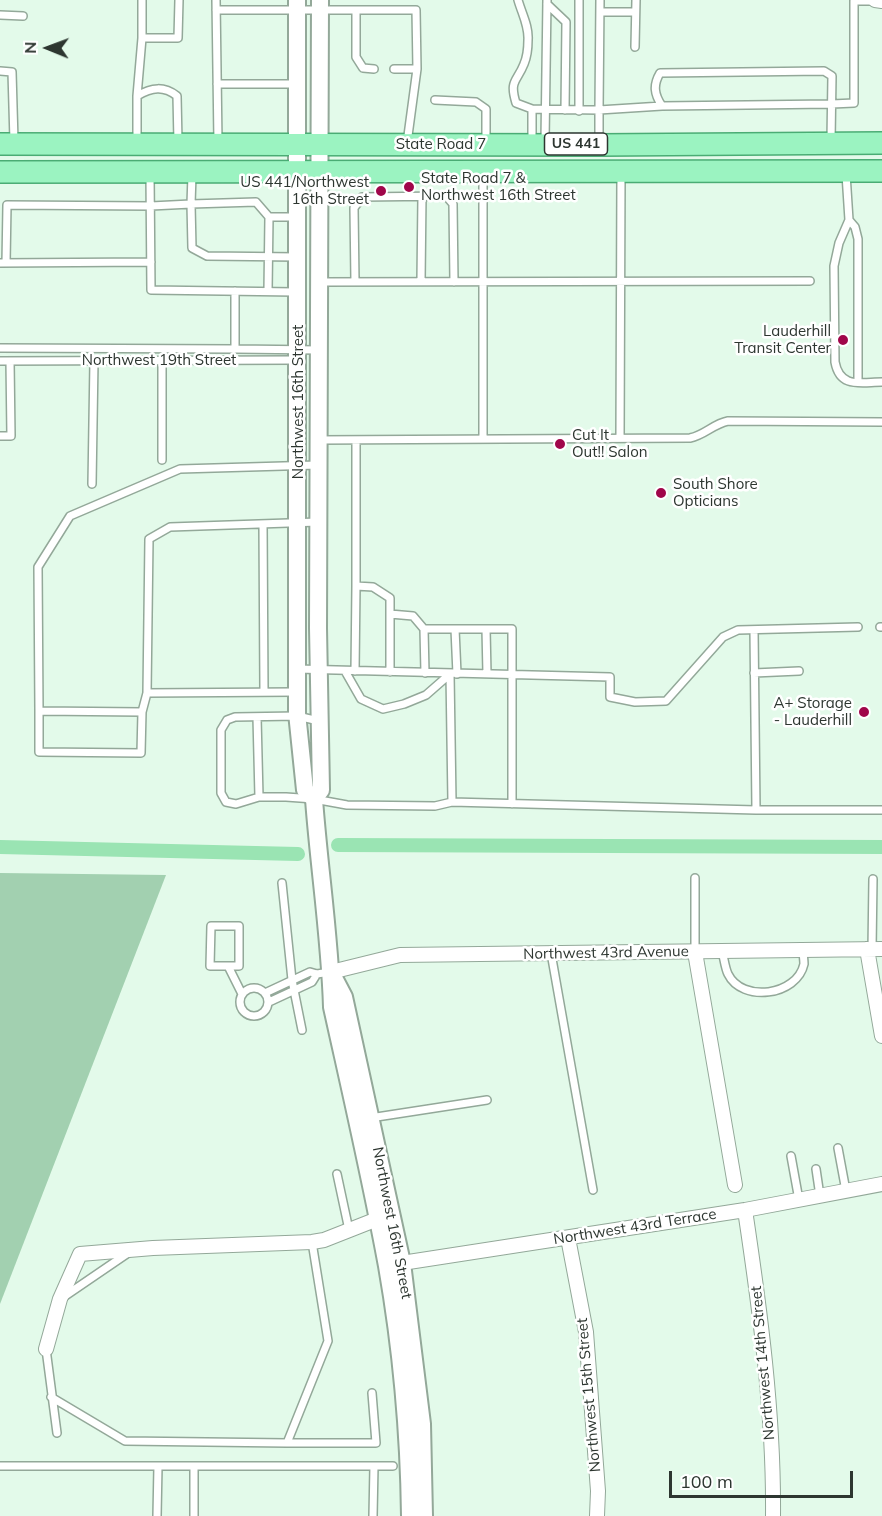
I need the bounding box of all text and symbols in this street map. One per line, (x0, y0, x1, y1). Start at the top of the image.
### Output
north arrow (18, 18, 78, 78)
text: N (20, 41, 40, 54)
road number: US 441 (544, 133, 608, 155)
street label: State Road 7 (396, 135, 486, 153)
place label: State Road 7 & Northwest 16th Street (421, 169, 576, 204)
place label: US 441/Northwest 16th Street (240, 173, 369, 208)
marker: State Road 7 & Northwest 16th Street (402, 180, 416, 194)
marker: US 441/Northwest 16th Street (374, 184, 388, 198)
place label: Lauderhill Transit Center (734, 322, 831, 357)
street label: Northwest 16th Street (289, 325, 307, 479)
marker: Lauderhill Transit Center (836, 333, 850, 347)
street label: Northwest 19th Street (82, 351, 236, 369)
place label: Cut It Out!! Salon (572, 426, 648, 461)
marker: Cut It Out!! Salon (553, 437, 567, 451)
place label: South Shore Opticians (673, 475, 758, 510)
marker: South Shore Opticians (654, 486, 668, 500)
place label: A+ Storage - Lauderhill (773, 694, 852, 729)
marker: A+ Storage - Lauderhill (857, 705, 871, 719)
street label: Northwest 43rd Avenue (523, 943, 689, 963)
street label: Northwest 16th Street (368, 1145, 416, 1301)
street label: Northwest 43rd Terrace (552, 1205, 718, 1249)
street label: Northwest 14th Street (747, 1285, 779, 1441)
street label: Northwest 15th Street (573, 1317, 605, 1473)
scale bar (672, 1459, 856, 1497)
text: 100 m (680, 1470, 733, 1493)

